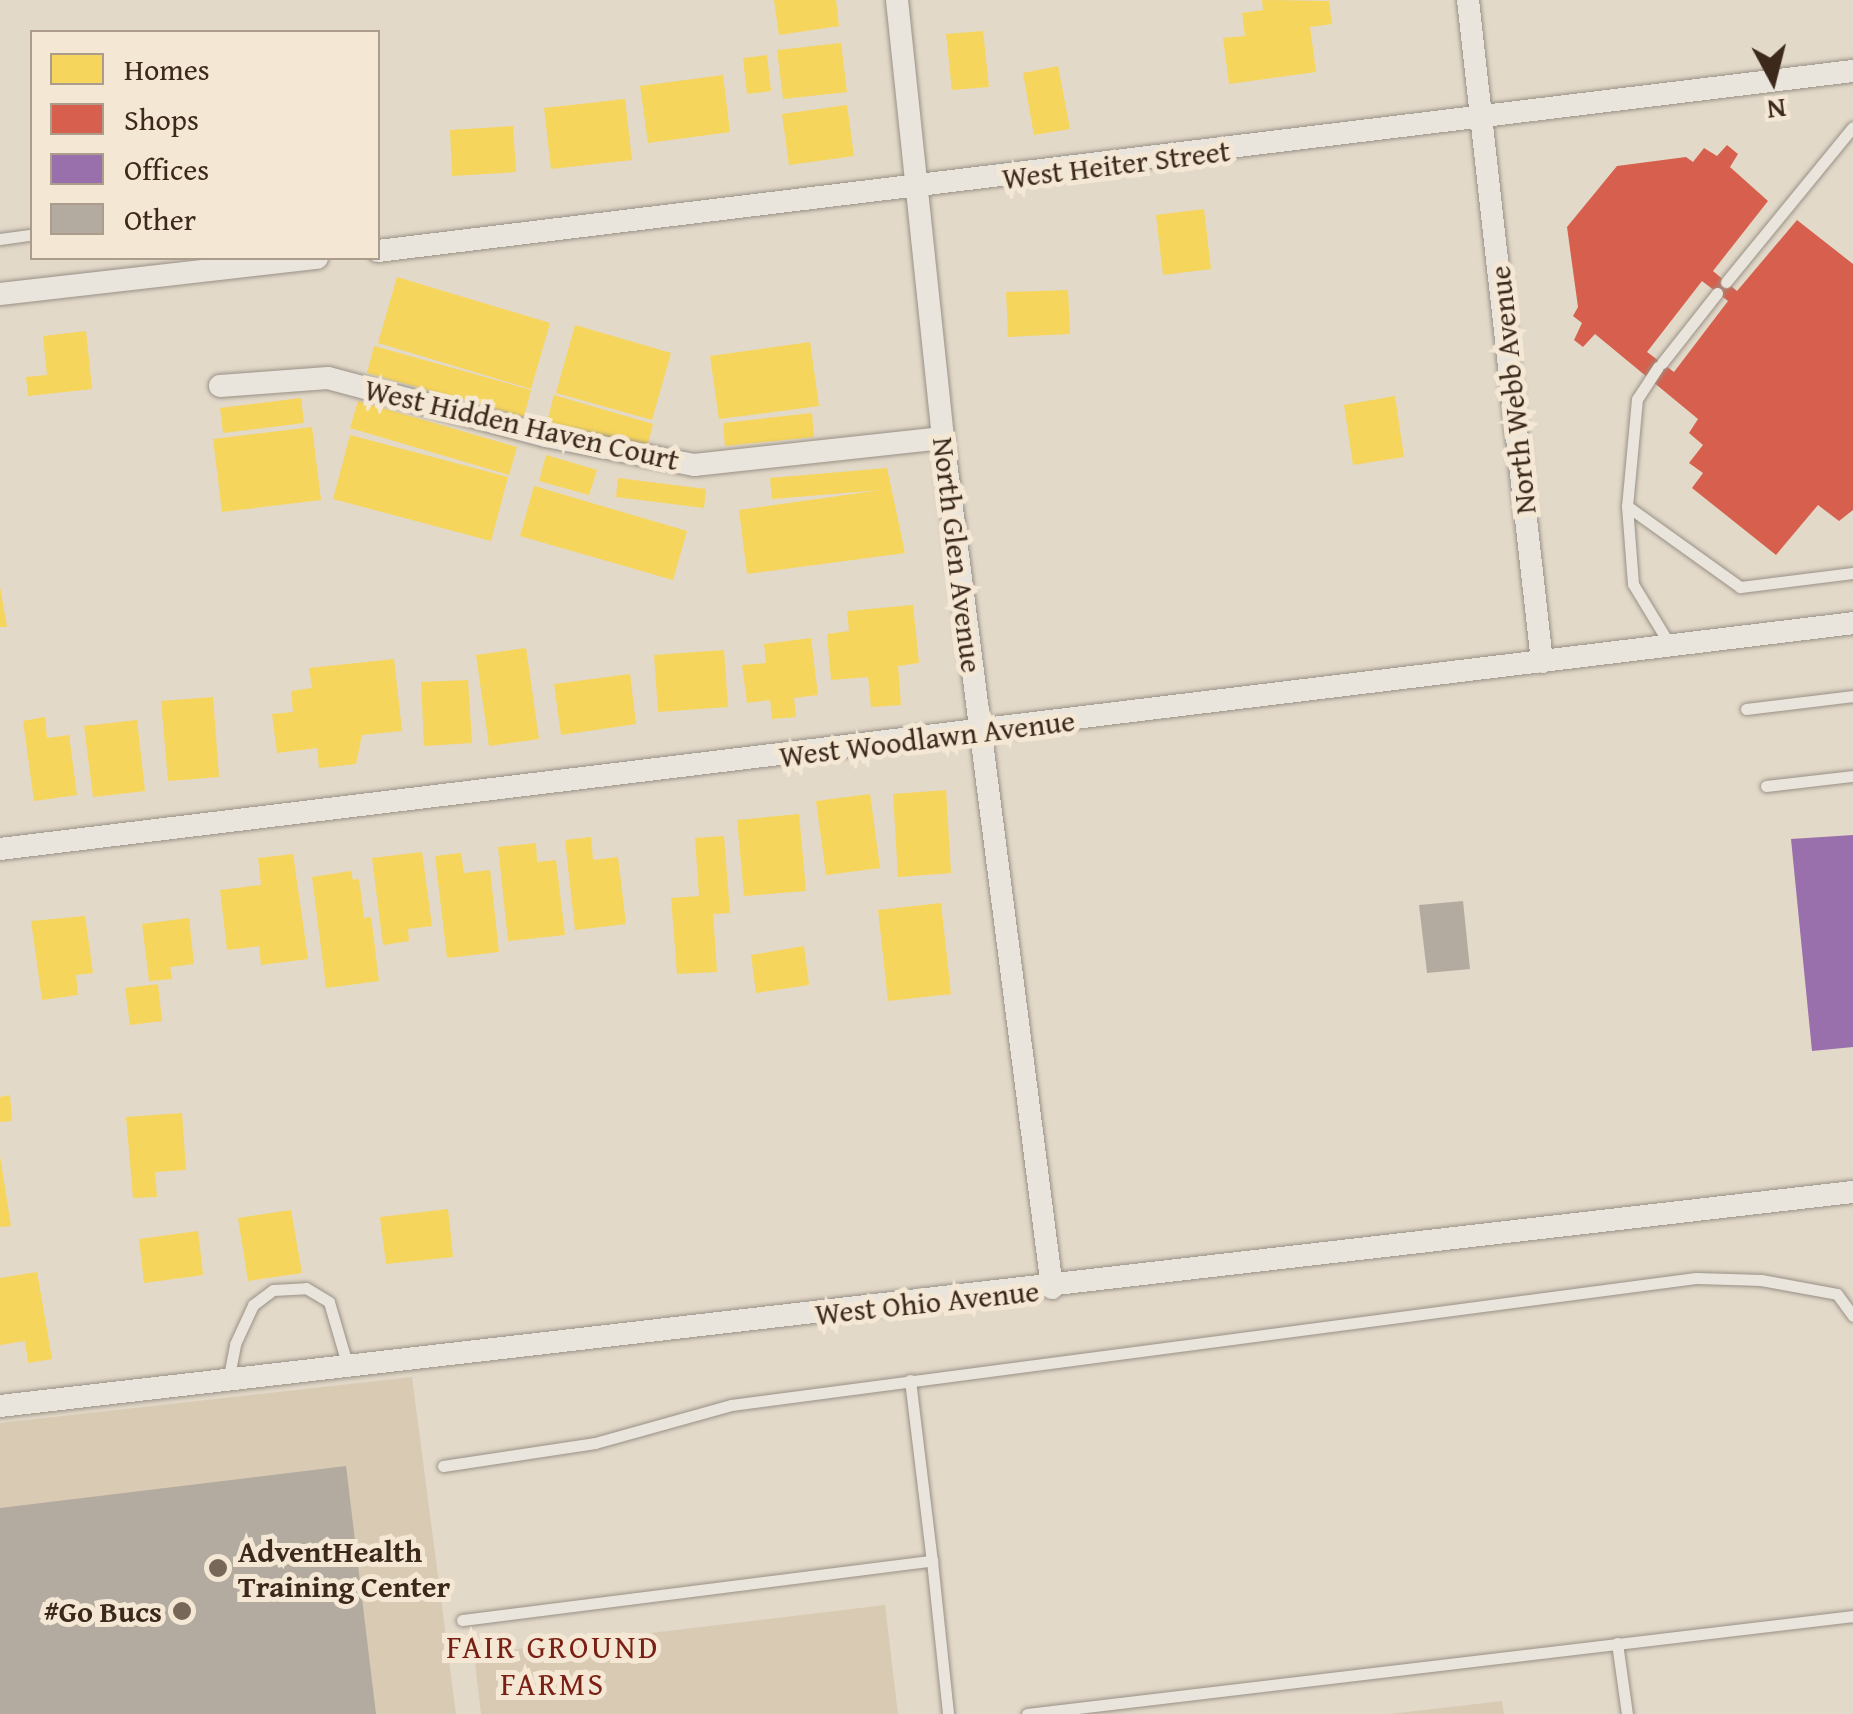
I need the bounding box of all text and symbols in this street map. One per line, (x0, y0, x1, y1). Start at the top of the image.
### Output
legend (30, 30, 380, 260)
north arrow (1723, 30, 1823, 130)
text: Homes (124, 47, 210, 91)
text: N (1765, 89, 1789, 132)
text: Shops (124, 97, 199, 141)
street label: West Heiter Street (1000, 132, 1232, 196)
text: Offices (124, 147, 209, 191)
text: Other (124, 197, 196, 241)
street label: North Webb Avenue (1481, 264, 1543, 516)
street label: West Hidden Haven Court (361, 370, 683, 478)
street label: North Glen Avenue (926, 435, 990, 675)
street label: West Woodlawn Avenue (777, 702, 1077, 774)
street label: West Ohio Avenue (813, 1272, 1041, 1332)
place label: AdventHealth Training Center (238, 1533, 450, 1604)
marker: AdventHealth Training Center (207, 1557, 229, 1579)
place label: #Go Bucs (43, 1593, 162, 1629)
marker: #Go Bucs (171, 1600, 193, 1622)
district label: FAIR GROUND FARMS (446, 1629, 660, 1704)

